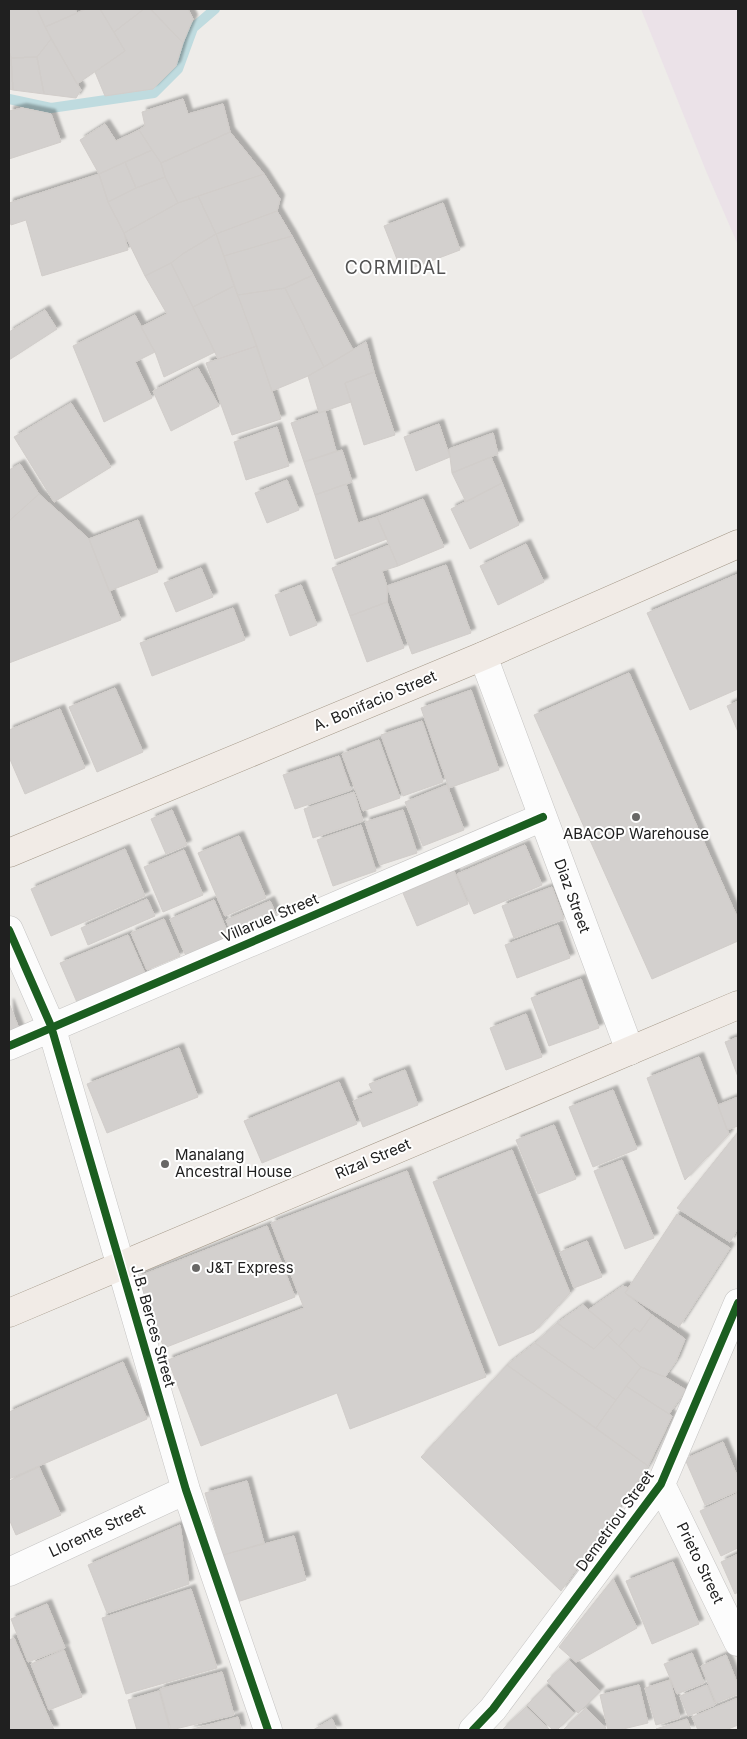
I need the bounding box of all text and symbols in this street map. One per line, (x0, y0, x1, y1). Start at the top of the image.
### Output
district label: CORMIDAL (345, 257, 447, 278)
street label: A. Bonifacio Street (310, 666, 439, 735)
marker: ABACOP Warehouse (630, 811, 642, 823)
place label: ABACOP Warehouse (563, 824, 709, 843)
street label: Diaz Street (550, 856, 595, 936)
street label: Villaruel Street (219, 889, 321, 946)
street label: Rizal Street (332, 1134, 414, 1183)
place label: Manalang Ancestral House (175, 1145, 292, 1181)
marker: Manalang Ancestral House (159, 1158, 171, 1170)
place label: J&T Express (206, 1258, 294, 1277)
street label: J.B. Berces Street (127, 1262, 180, 1389)
marker: J&T Express (190, 1262, 202, 1274)
street label: Demetriou Street (572, 1466, 658, 1575)
street label: Llorente Street (46, 1500, 148, 1561)
street label: Prieto Street (673, 1519, 728, 1607)

